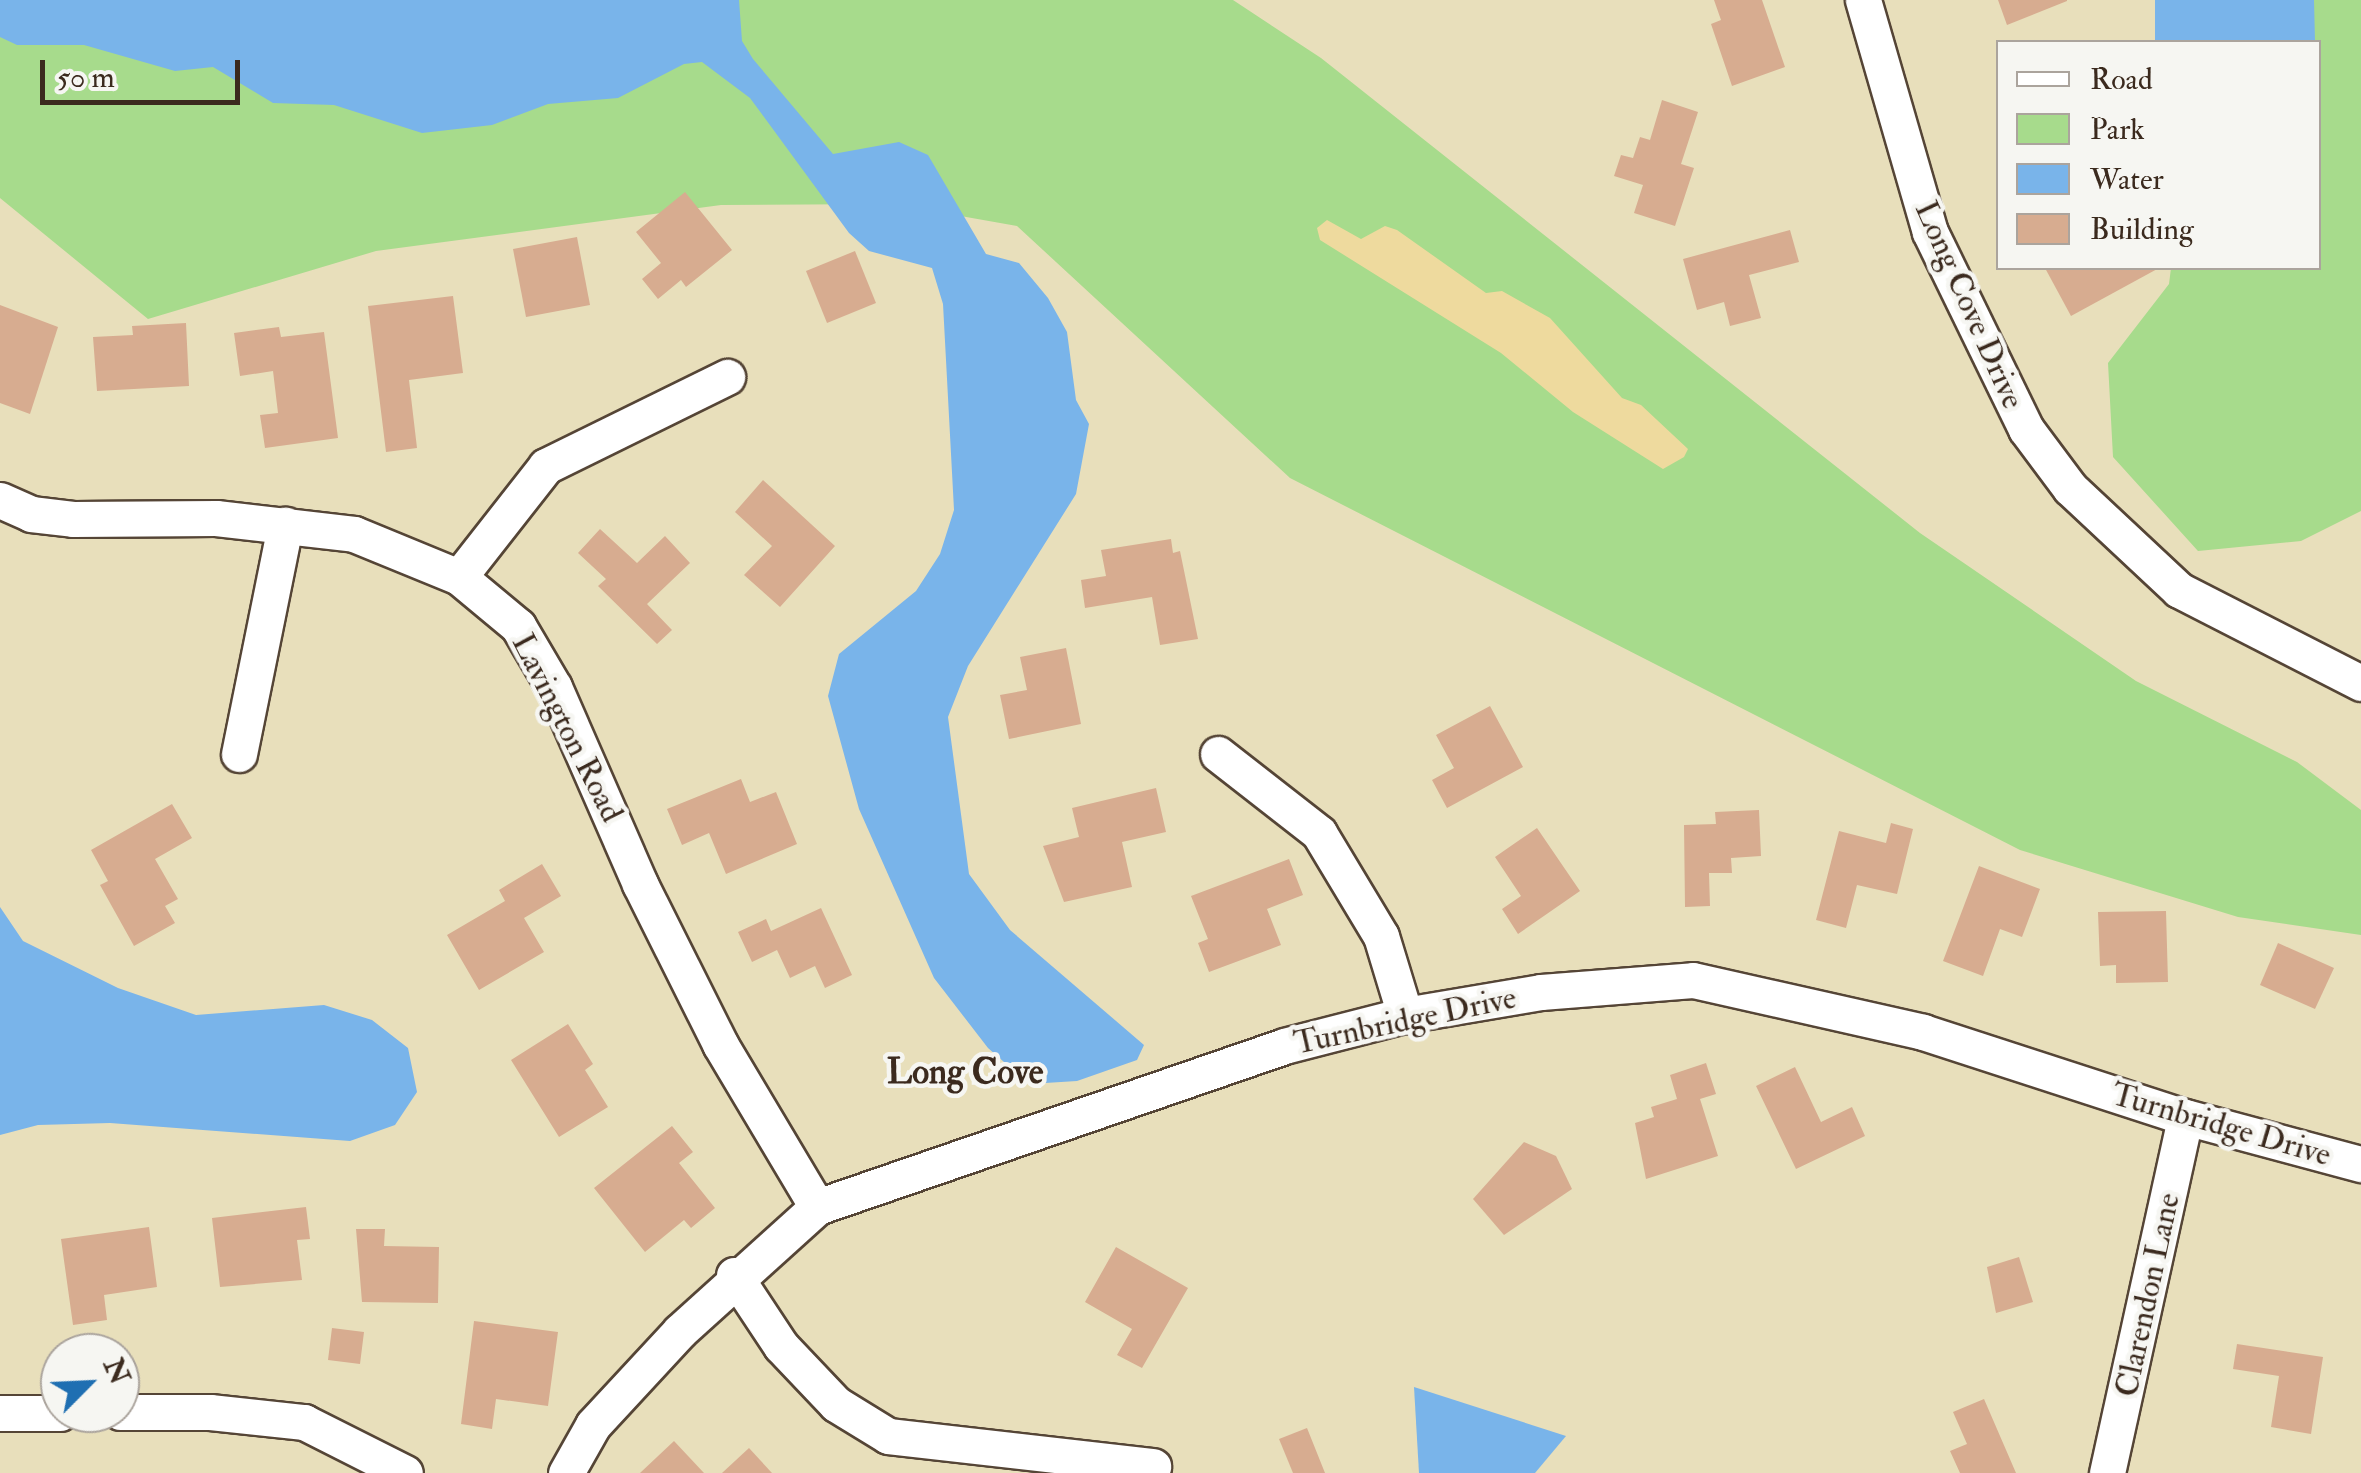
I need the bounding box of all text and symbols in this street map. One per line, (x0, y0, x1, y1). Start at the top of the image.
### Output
scale bar (45, 40, 245, 102)
legend (1996, 40, 2321, 270)
text: 50 m (57, 59, 115, 96)
text: Road (2090, 61, 2153, 98)
text: Park (2090, 111, 2145, 148)
text: Water (2090, 161, 2164, 198)
street label: Long Cove Drive (1906, 195, 2032, 415)
text: Building (2090, 211, 2194, 248)
street label: Lavington Road (503, 627, 631, 829)
street label: Turnbridge Drive (1290, 979, 1520, 1063)
district label: Long Cove (887, 1051, 1043, 1093)
street label: Turnbridge Drive (2107, 1075, 2335, 1175)
street label: Clarendon Lane (2108, 1190, 2188, 1400)
north arrow (40, 1333, 140, 1433)
text: N (95, 1353, 137, 1390)

